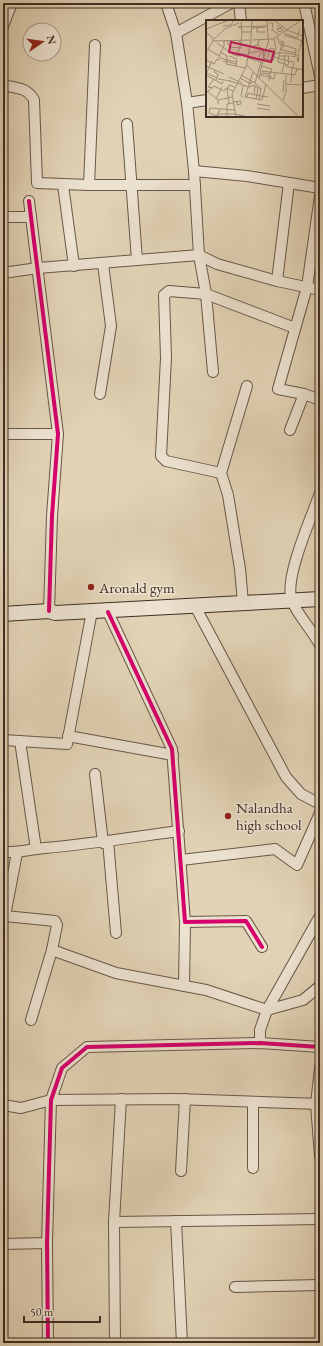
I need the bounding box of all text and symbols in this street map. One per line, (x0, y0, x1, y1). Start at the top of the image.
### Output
inset map (206, 20, 303, 117)
north arrow (22, 22, 62, 62)
text: N (44, 34, 60, 46)
place label: Aronald gym (98, 578, 175, 597)
marker: Aronald gym (86, 582, 96, 592)
place label: Nalandha high school (236, 798, 302, 834)
marker: Nalandha high school (223, 811, 233, 821)
scale bar (24, 1298, 100, 1324)
text: 50 m (30, 1304, 54, 1320)

